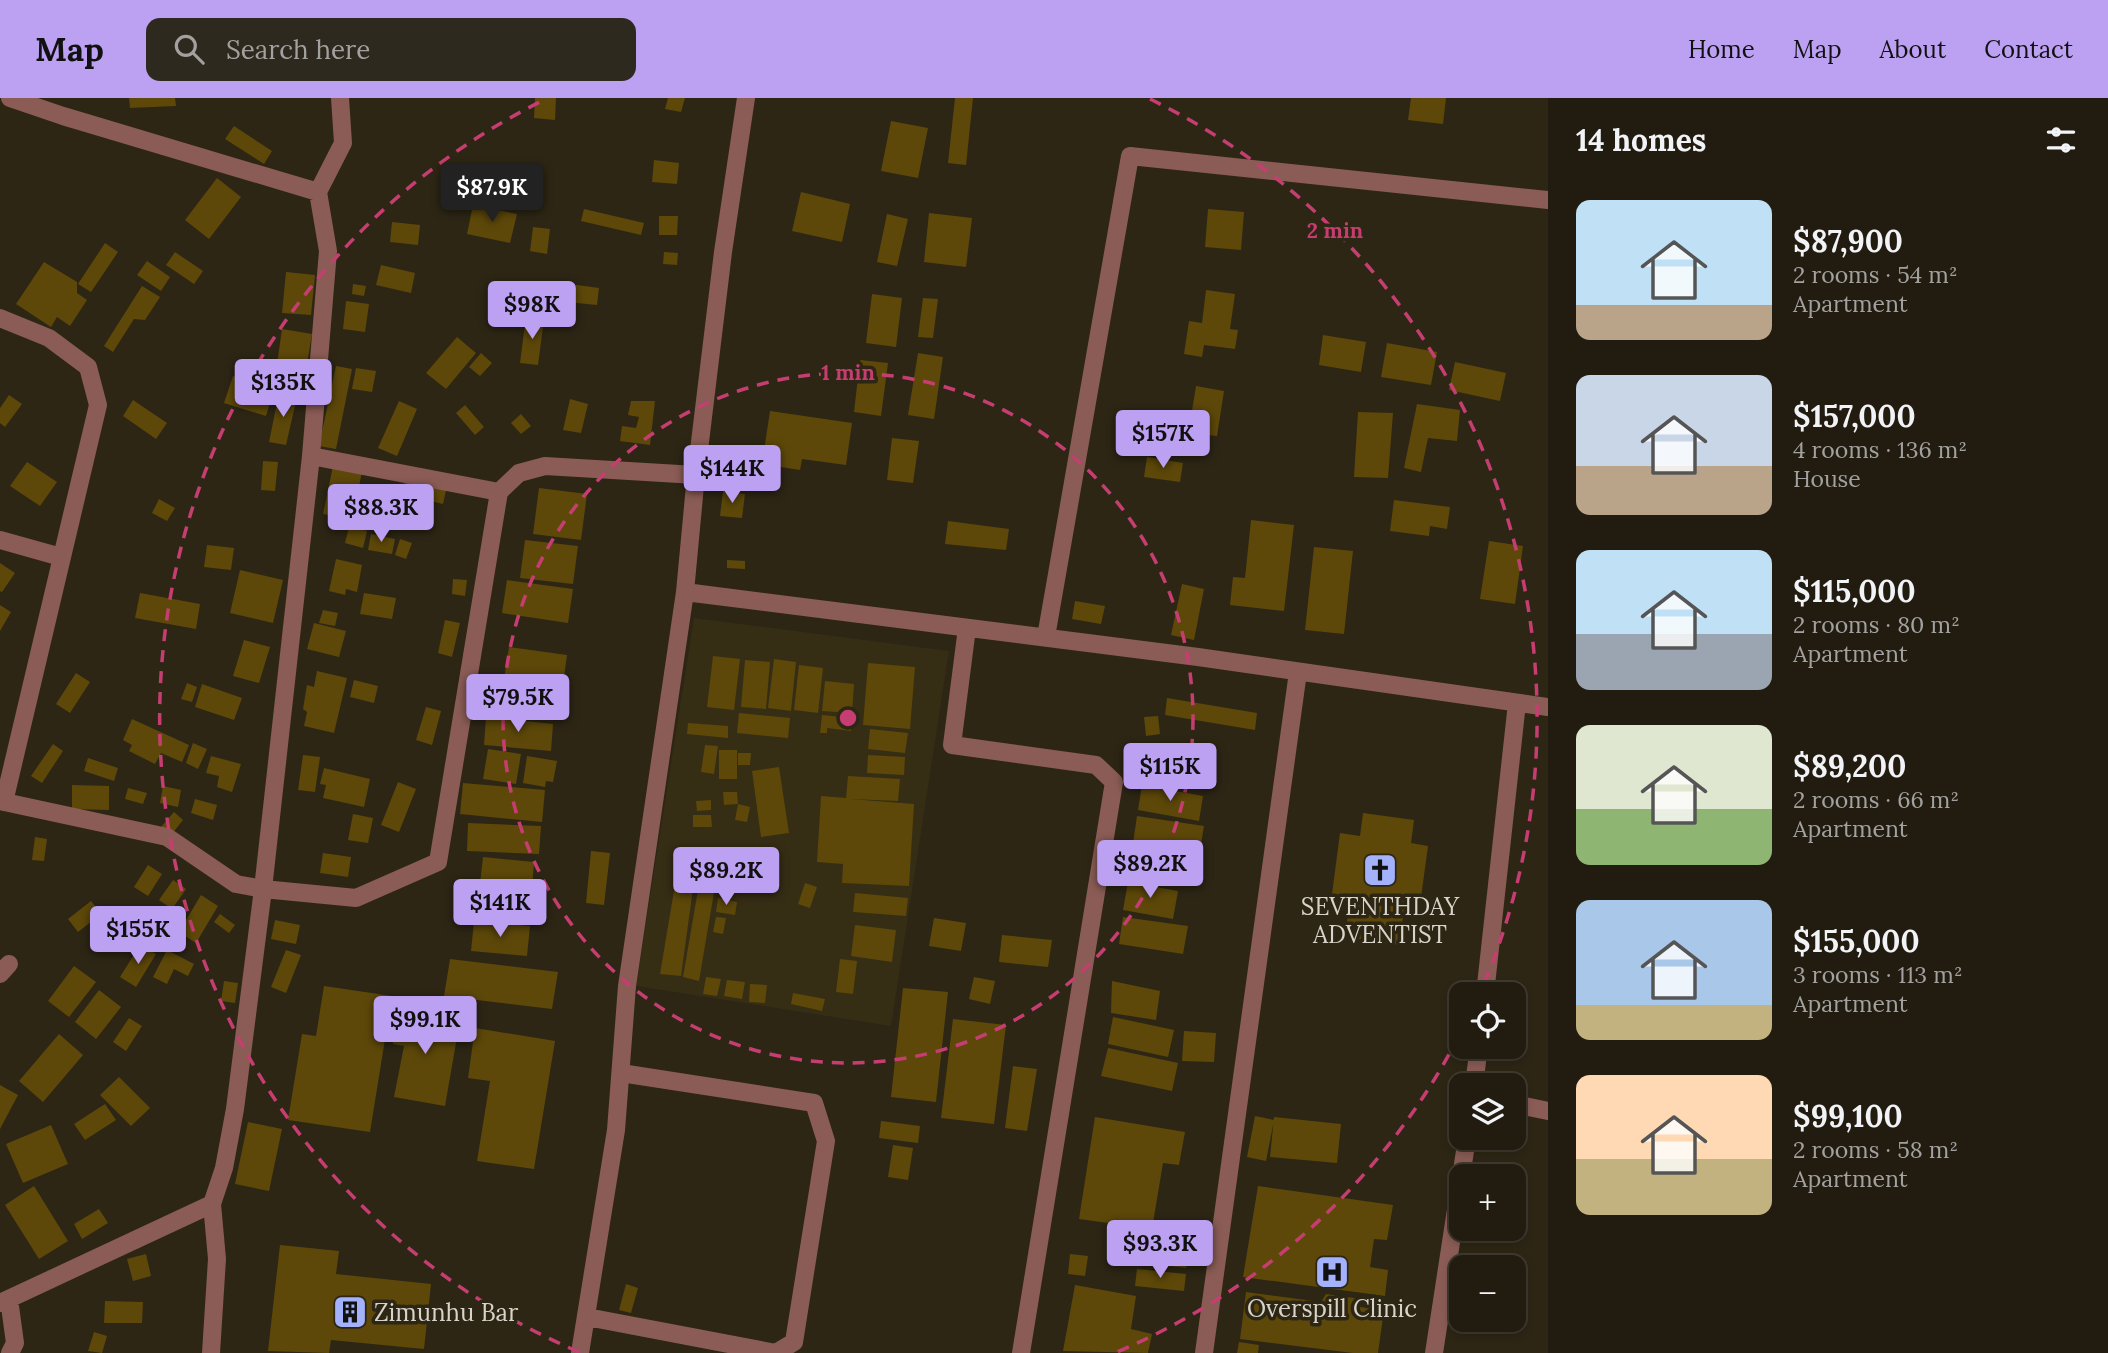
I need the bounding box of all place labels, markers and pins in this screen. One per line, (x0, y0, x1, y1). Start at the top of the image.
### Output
pin: $87.9K (435, 164, 549, 224)
pin: $98K (491, 282, 573, 341)
pin: $135K (234, 360, 332, 419)
pin: $157K (1114, 410, 1212, 470)
pin: $144K (683, 446, 781, 505)
pin: $88.3K (324, 484, 438, 544)
pin: $79.5K (461, 674, 575, 734)
centre of rings (836, 706, 860, 730)
pin: $115K (1121, 744, 1219, 803)
pin: $89.2K (1093, 840, 1207, 900)
pin: $89.2K (669, 848, 783, 907)
church icon: SEVENTHDAY ADVENTIST (1361, 851, 1399, 889)
pin: $141K (451, 880, 549, 939)
place label: SEVENTHDAY ADVENTIST (1301, 891, 1460, 950)
pin: $155K (89, 906, 187, 966)
pin: $99.1K (368, 996, 482, 1056)
pin: $93.3K (1103, 1220, 1217, 1280)
hospital icon: Overspill Clinic (1313, 1253, 1351, 1291)
building icon: Zimunhu Bar (331, 1293, 369, 1331)
place label: Overspill Clinic (1247, 1293, 1417, 1324)
place label: Zimunhu Bar (374, 1297, 519, 1328)

